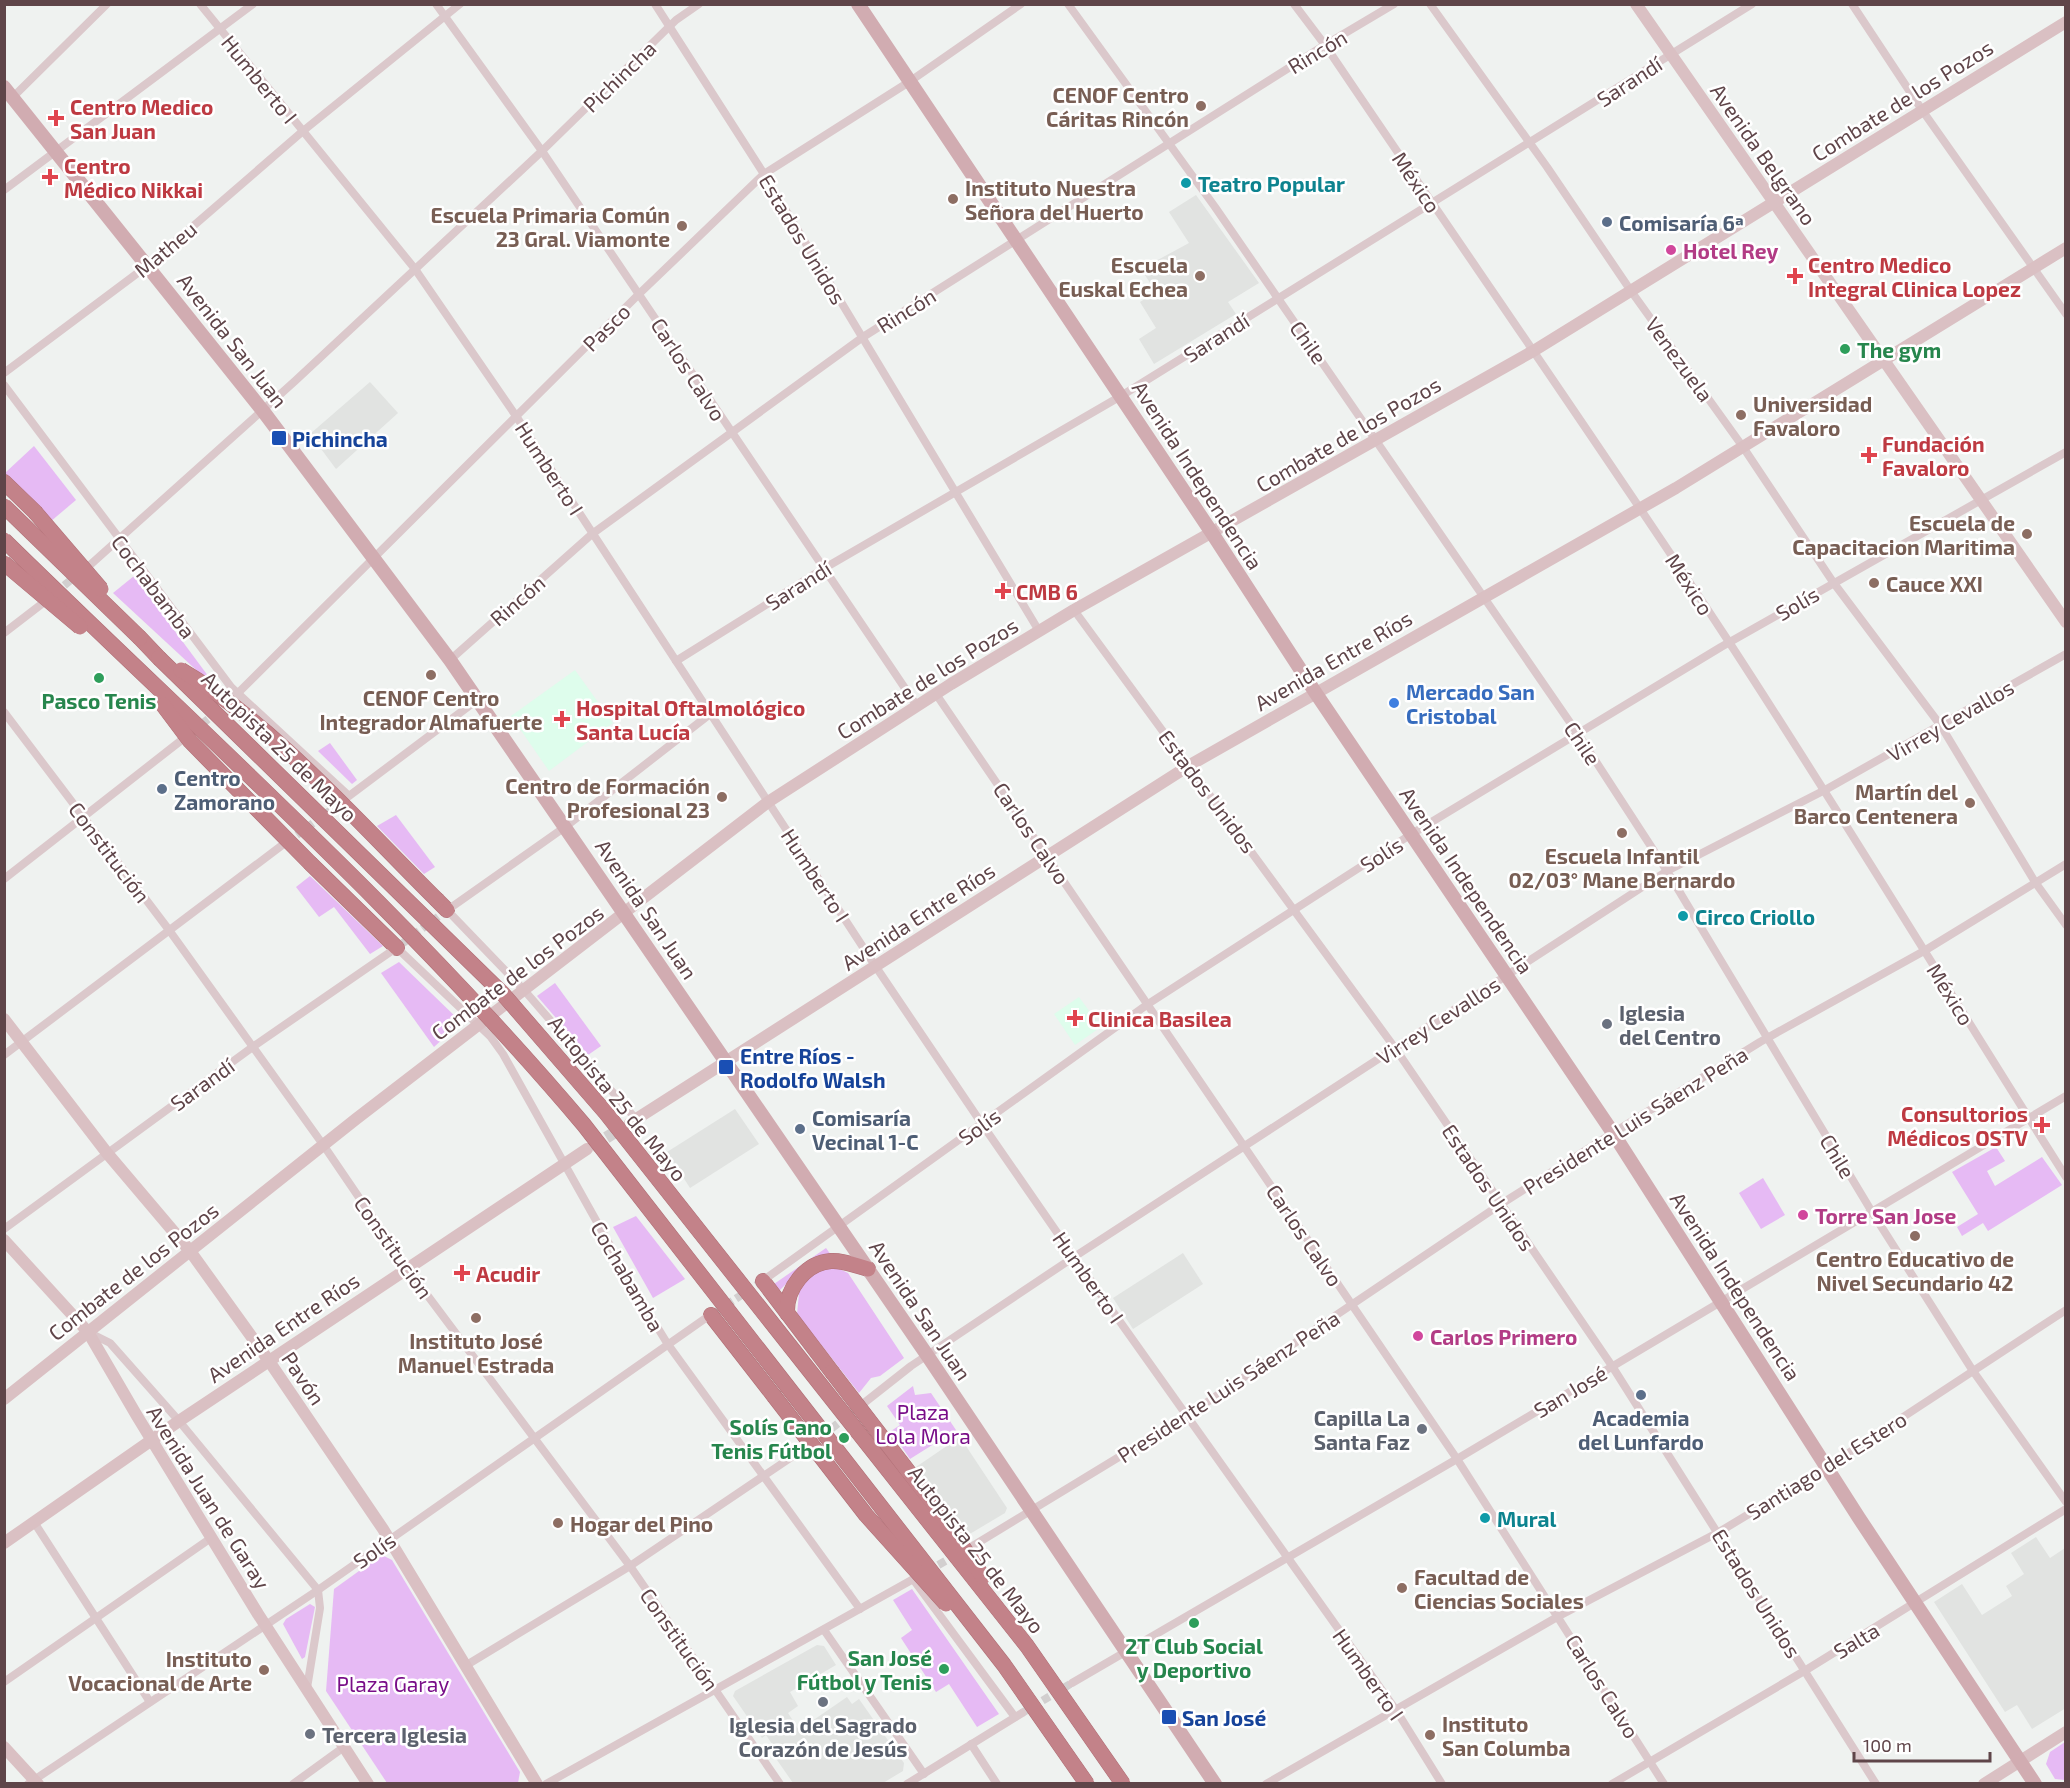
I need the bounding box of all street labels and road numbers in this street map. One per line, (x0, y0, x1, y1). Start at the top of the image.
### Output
street label: Rincón (1283, 24, 1351, 78)
street label: Humberto I (217, 30, 303, 128)
street label: Combate de los Pozos (1807, 34, 1997, 166)
street label: Pichincha (577, 35, 661, 117)
street label: Sarandí (1592, 50, 1667, 111)
street label: Avenida Belgrano (1706, 78, 1822, 230)
street label: México (1388, 147, 1446, 217)
street label: Estados Unidos (754, 169, 852, 309)
street label: Matheu (129, 216, 201, 282)
street label: Avenida San Juan (173, 268, 293, 412)
street label: Rincón (872, 282, 940, 338)
street label: Pasco (577, 298, 635, 356)
street label: Sarandí (1179, 307, 1254, 367)
street label: Venezuela (1641, 312, 1719, 406)
street label: Carlos Calvo (646, 313, 732, 425)
street label: Chile (1285, 316, 1333, 368)
street label: Combate de los Pozos (1251, 371, 1445, 497)
street label: Avenida Independencia (1128, 376, 1268, 574)
street label: Humberto I (511, 417, 589, 519)
street label: Cochabamba (107, 529, 201, 643)
street label: México (1661, 549, 1719, 619)
street label: Sarandí (761, 555, 836, 615)
street label: Rincón (484, 569, 550, 631)
street label: Solís (1771, 581, 1823, 625)
street label: Avenida Entre Ríos (1250, 605, 1416, 715)
street label: Combate de los Pozos (832, 612, 1022, 744)
street label: Autopista 25 de Mayo (197, 666, 363, 826)
street label: Virrey Cevallos (1882, 674, 2018, 766)
street label: Chile (1560, 717, 1606, 769)
street label: Estados Unidos (1154, 725, 1262, 857)
street label: Carlos Calvo (989, 777, 1075, 889)
street label: Avenida Independencia (1395, 782, 1539, 978)
street label: Constitución (64, 797, 156, 907)
street label: Humberto I (777, 824, 855, 926)
street label: Solís (1355, 831, 1407, 877)
street label: Avenida San Juan (591, 834, 703, 984)
street label: Avenida Entre Ríos (837, 857, 999, 975)
street label: Combate de los Pozos (426, 899, 608, 1045)
street label: México (1922, 959, 1980, 1029)
street label: Virrey Cevallos (1372, 971, 1504, 1069)
street label: Autopista 25 de Mayo (544, 1010, 692, 1186)
street label: Presidente Luis Sáenz Peña (1518, 1041, 1752, 1199)
street label: Sarandí (165, 1052, 239, 1115)
street label: Solís (953, 1102, 1005, 1150)
street label: Estados Unidos (1437, 1119, 1541, 1255)
street label: Chile (1815, 1129, 1861, 1183)
street label: Carlos Calvo (1262, 1179, 1348, 1291)
street label: Avenida Independencia (1666, 1187, 1806, 1385)
street label: Constitución (349, 1191, 439, 1303)
street label: Combate de los Pozos (43, 1197, 223, 1345)
street label: Cochabamba (586, 1216, 670, 1336)
street label: Humberto I (1048, 1226, 1130, 1328)
street label: Avenida San Juan (865, 1235, 977, 1385)
street label: Avenida Entre Ríos (202, 1267, 364, 1387)
street label: Presidente Luis Sáenz Peña (1112, 1305, 1344, 1467)
street label: Pavón (277, 1347, 331, 1409)
street label: San José (1529, 1359, 1611, 1423)
street label: Avenida Juan de Garay (142, 1401, 276, 1593)
street label: Santiago del Estero (1741, 1406, 1911, 1524)
street label: Autopista 25 de Mayo (904, 1460, 1050, 1638)
street label: Estados Unidos (1707, 1524, 1807, 1662)
street label: Solís (348, 1527, 400, 1573)
street label: Constitución (635, 1583, 725, 1695)
street label: Salta (1829, 1617, 1883, 1663)
street label: Humberto I (1328, 1623, 1410, 1725)
street label: Carlos Calvo (1561, 1629, 1645, 1743)

